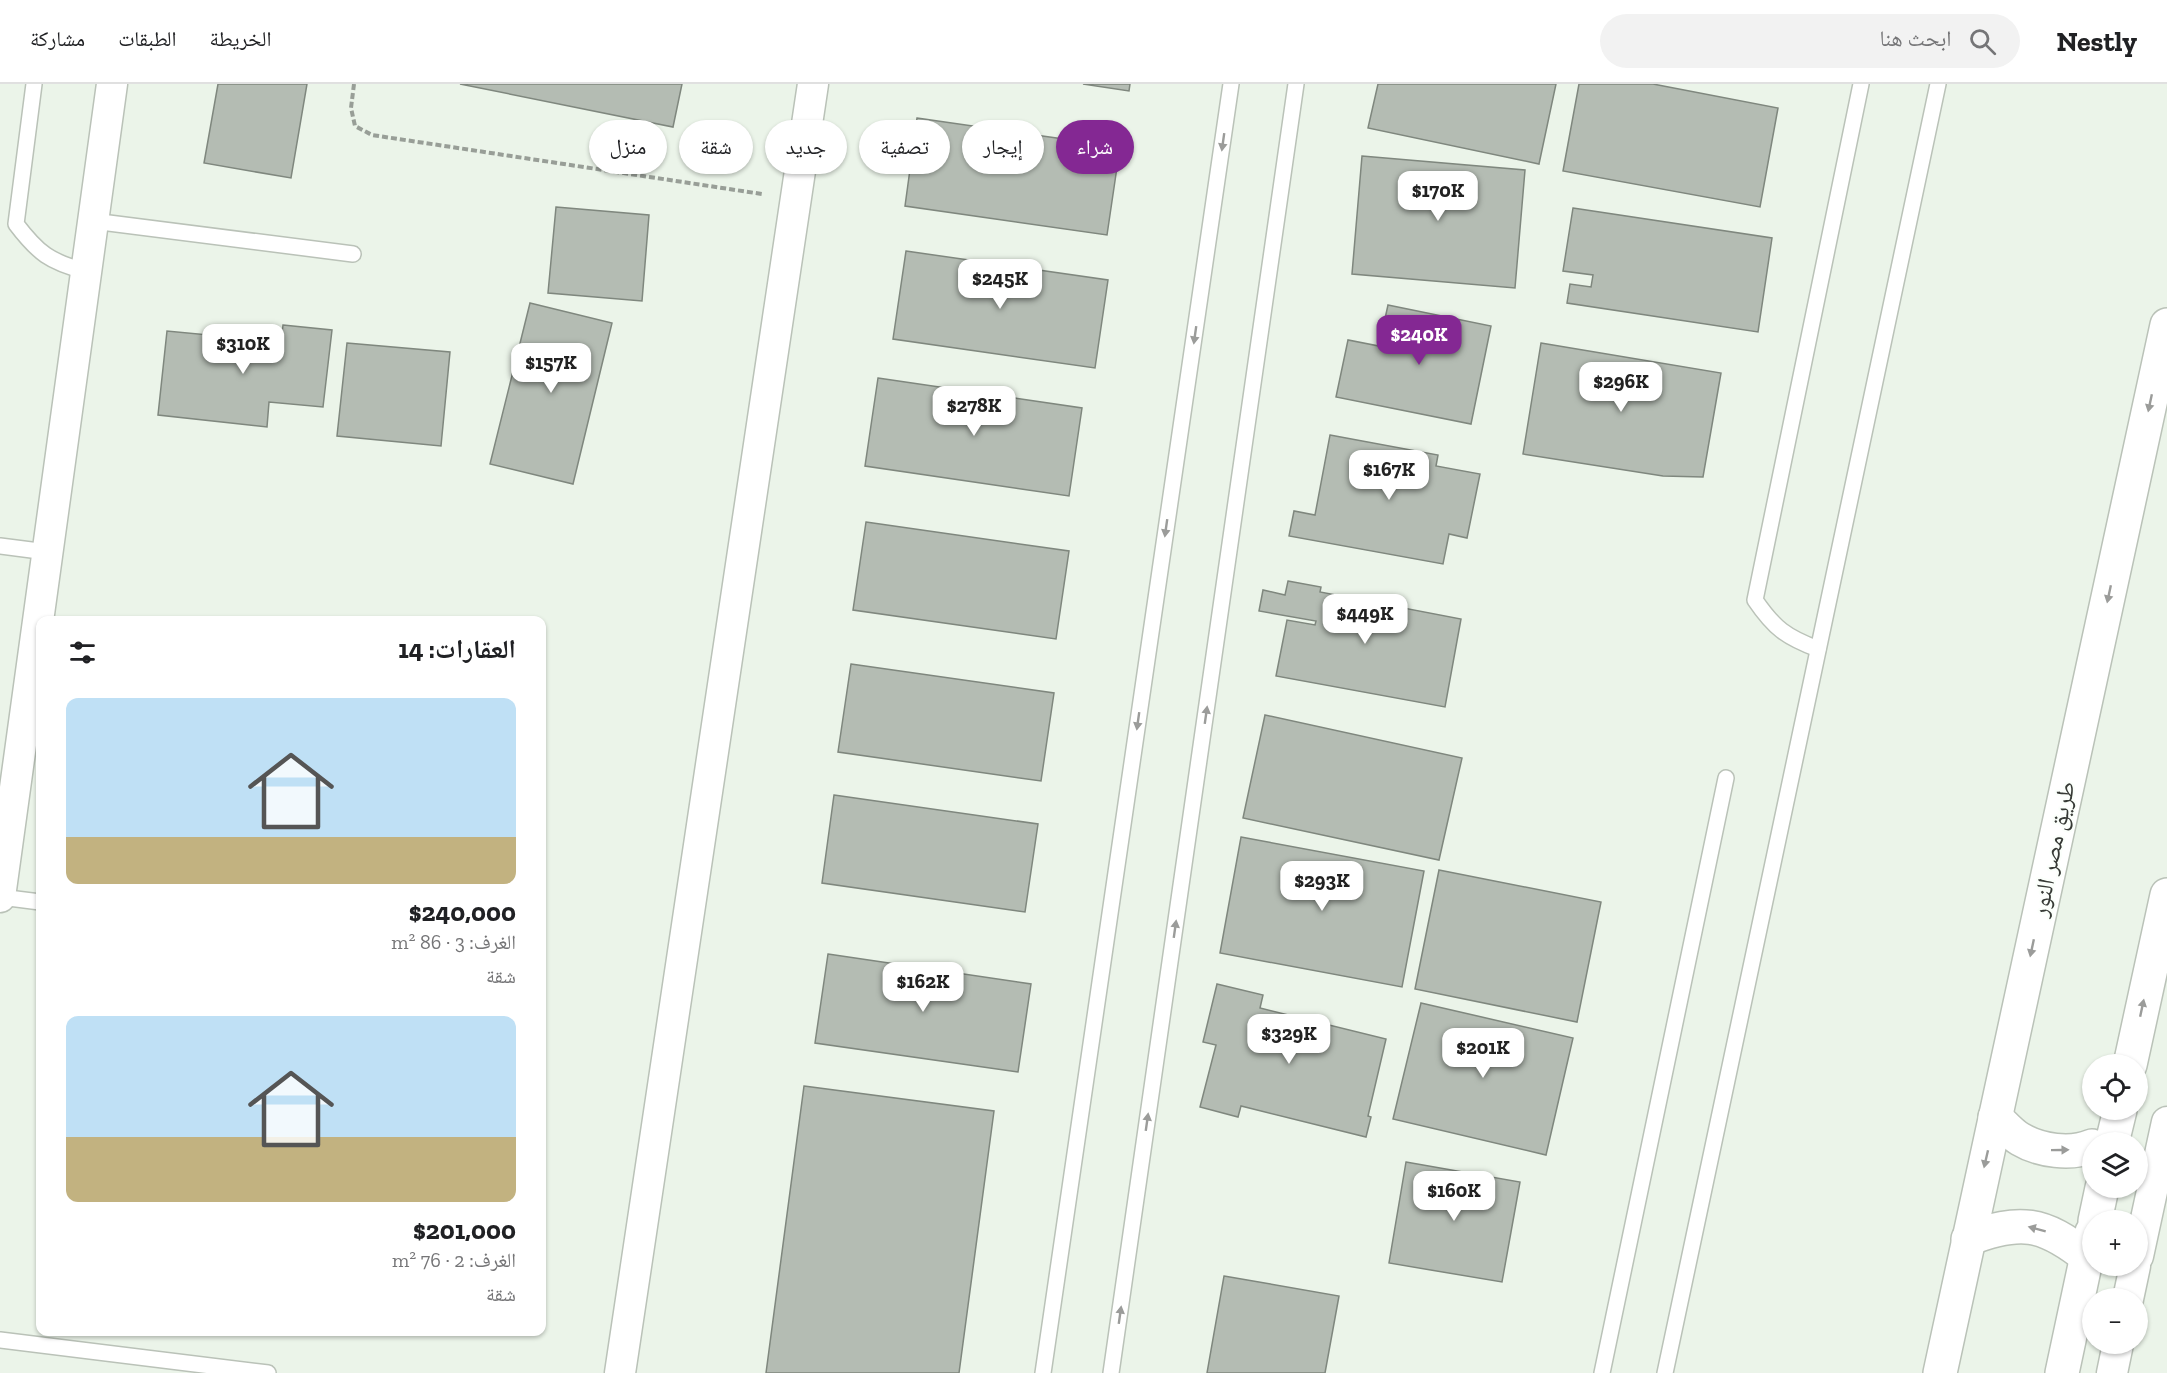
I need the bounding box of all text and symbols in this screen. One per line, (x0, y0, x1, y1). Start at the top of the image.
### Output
search box (1600, 14, 2020, 68)
text: ابحث هنا (1879, 25, 1951, 52)
icon: search (1966, 25, 1999, 58)
text: Nestly (2056, 25, 2137, 58)
text: مشاركة (30, 26, 85, 51)
text: الطبقات (118, 26, 177, 51)
text: الخريطة (210, 26, 271, 51)
chip: منزل (589, 120, 667, 174)
chip: شقة (679, 120, 753, 174)
chip: جديد (765, 120, 847, 174)
chip: تصفية (859, 120, 950, 174)
chip: إيجار (962, 120, 1044, 174)
chip: شراء (1056, 120, 1134, 174)
one-way arrow (1218, 132, 1227, 151)
pin: $170K (1396, 171, 1480, 222)
text: $170K (1412, 178, 1464, 202)
pin: $245K (958, 259, 1042, 310)
text: $245K (972, 266, 1028, 290)
pin: $240K (1377, 315, 1461, 366)
text: $240K (1391, 322, 1447, 346)
pin: $310K (201, 324, 285, 375)
one-way arrow (1190, 325, 1199, 344)
text: $310K (216, 331, 270, 355)
pin: $157K (509, 343, 593, 394)
text: $157K (525, 350, 577, 374)
pin: $296K (1579, 362, 1663, 413)
text: $296K (1593, 369, 1649, 393)
pin: $278K (932, 386, 1016, 437)
text: $278K (947, 393, 1001, 417)
one-way arrow (2145, 394, 2154, 413)
pin: $167K (1347, 450, 1431, 501)
text: $167K (1363, 457, 1415, 481)
one-way arrow (1162, 518, 1171, 537)
one-way arrow (2104, 584, 2113, 603)
pin: $449K (1323, 594, 1407, 645)
text: $449K (1337, 601, 1393, 625)
text: العقارات: 14 (398, 633, 516, 665)
icon: filters (66, 636, 99, 669)
one-way arrow (1201, 706, 1210, 725)
one-way arrow (1134, 711, 1143, 730)
icon: home (237, 737, 345, 845)
street label: طريق مصر النور (2024, 779, 2081, 920)
pin: $293K (1280, 861, 1364, 912)
text: $293K (1294, 868, 1350, 892)
text: $240,000 (409, 896, 516, 928)
one-way arrow (1170, 919, 1179, 938)
text: الغرف: 3 · 86 m² (391, 930, 516, 954)
one-way arrow (2027, 939, 2036, 958)
pin: $162K (881, 962, 965, 1013)
text: شقة (486, 964, 516, 988)
text: $162K (897, 969, 949, 993)
one-way arrow (2138, 998, 2147, 1017)
pin: $329K (1247, 1014, 1331, 1065)
text: $329K (1261, 1021, 1317, 1045)
pin: $201K (1441, 1028, 1525, 1079)
text: $201K (1456, 1035, 1510, 1059)
map controls (2082, 1054, 2148, 1354)
button: locate (2082, 1054, 2148, 1120)
icon: home (237, 1055, 345, 1163)
one-way arrow (1143, 1112, 1152, 1131)
button: layers (2082, 1132, 2148, 1198)
one-way arrow (2051, 1145, 2070, 1155)
one-way arrow (1980, 1150, 1990, 1169)
pin: $160K (1412, 1171, 1496, 1222)
text: $160K (1427, 1178, 1481, 1202)
button: + (2082, 1210, 2148, 1276)
text: $201,000 (413, 1214, 516, 1246)
one-way arrow (2028, 1224, 2046, 1233)
text: الغرف: 2 · 76 m² (392, 1248, 516, 1272)
text: شقة (486, 1282, 516, 1306)
button: − (2082, 1288, 2148, 1354)
one-way arrow (1115, 1305, 1124, 1324)

